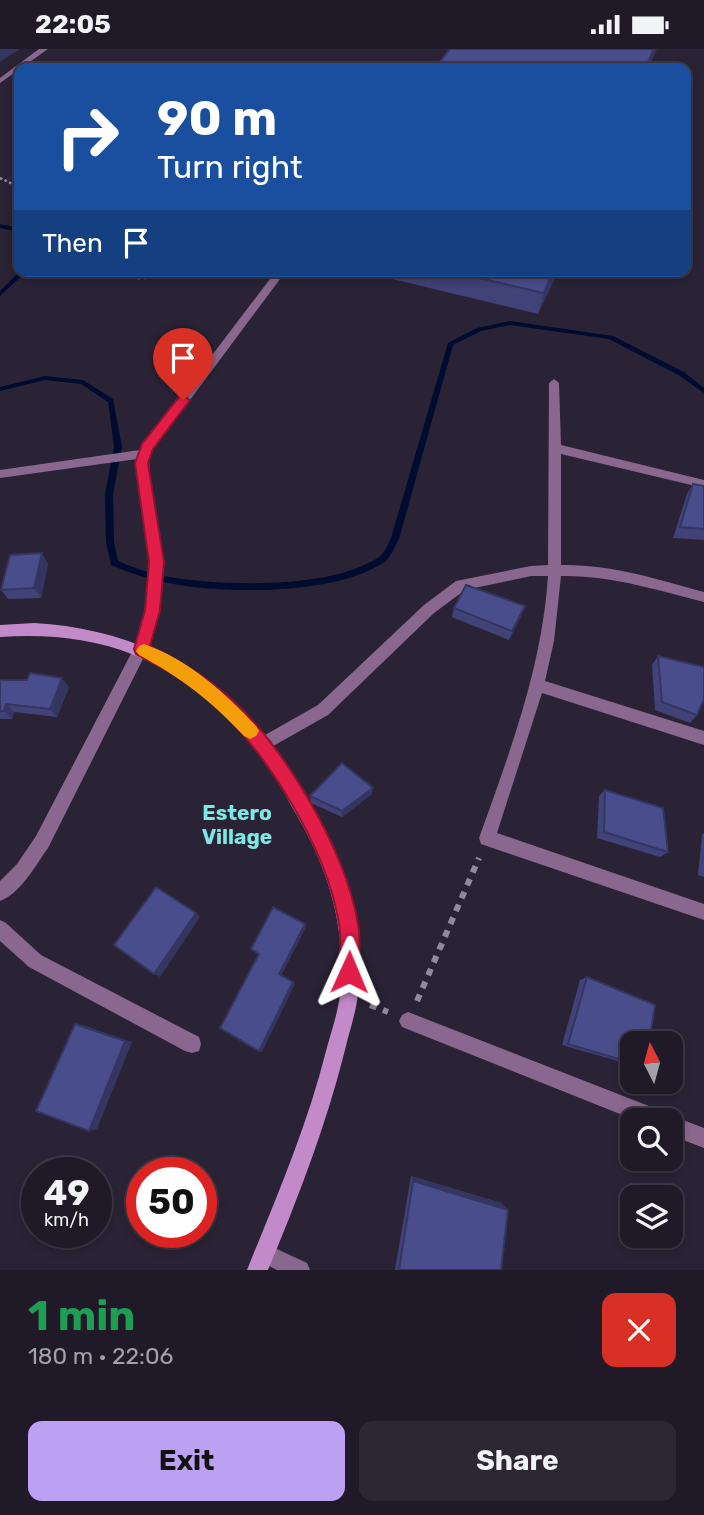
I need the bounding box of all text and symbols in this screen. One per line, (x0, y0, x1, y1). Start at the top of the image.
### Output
text: 22:05 (35, 9, 111, 40)
text: 90 m (157, 89, 277, 147)
icon: right (42, 91, 133, 182)
text: Turn right (157, 148, 302, 186)
icon: arrive (117, 224, 155, 262)
text: Then (42, 228, 103, 259)
pin (153, 328, 213, 400)
icon: arrive (164, 339, 202, 377)
district label: Estero Village (202, 800, 272, 849)
position arrow (312, 935, 386, 1009)
north arrow (620, 1031, 682, 1094)
map controls (620, 1031, 683, 1248)
button: search (620, 1108, 683, 1171)
speed limit sign: 50 (126, 1157, 217, 1248)
text: 49 (43, 1172, 90, 1214)
button: layers (620, 1185, 683, 1248)
text: km/h (44, 1209, 89, 1231)
text: 1 min (28, 1291, 135, 1341)
button: close (602, 1293, 676, 1367)
text: 180 m · 22:06 (28, 1342, 173, 1370)
button: Exit (28, 1421, 345, 1501)
button: Share (359, 1421, 676, 1501)

